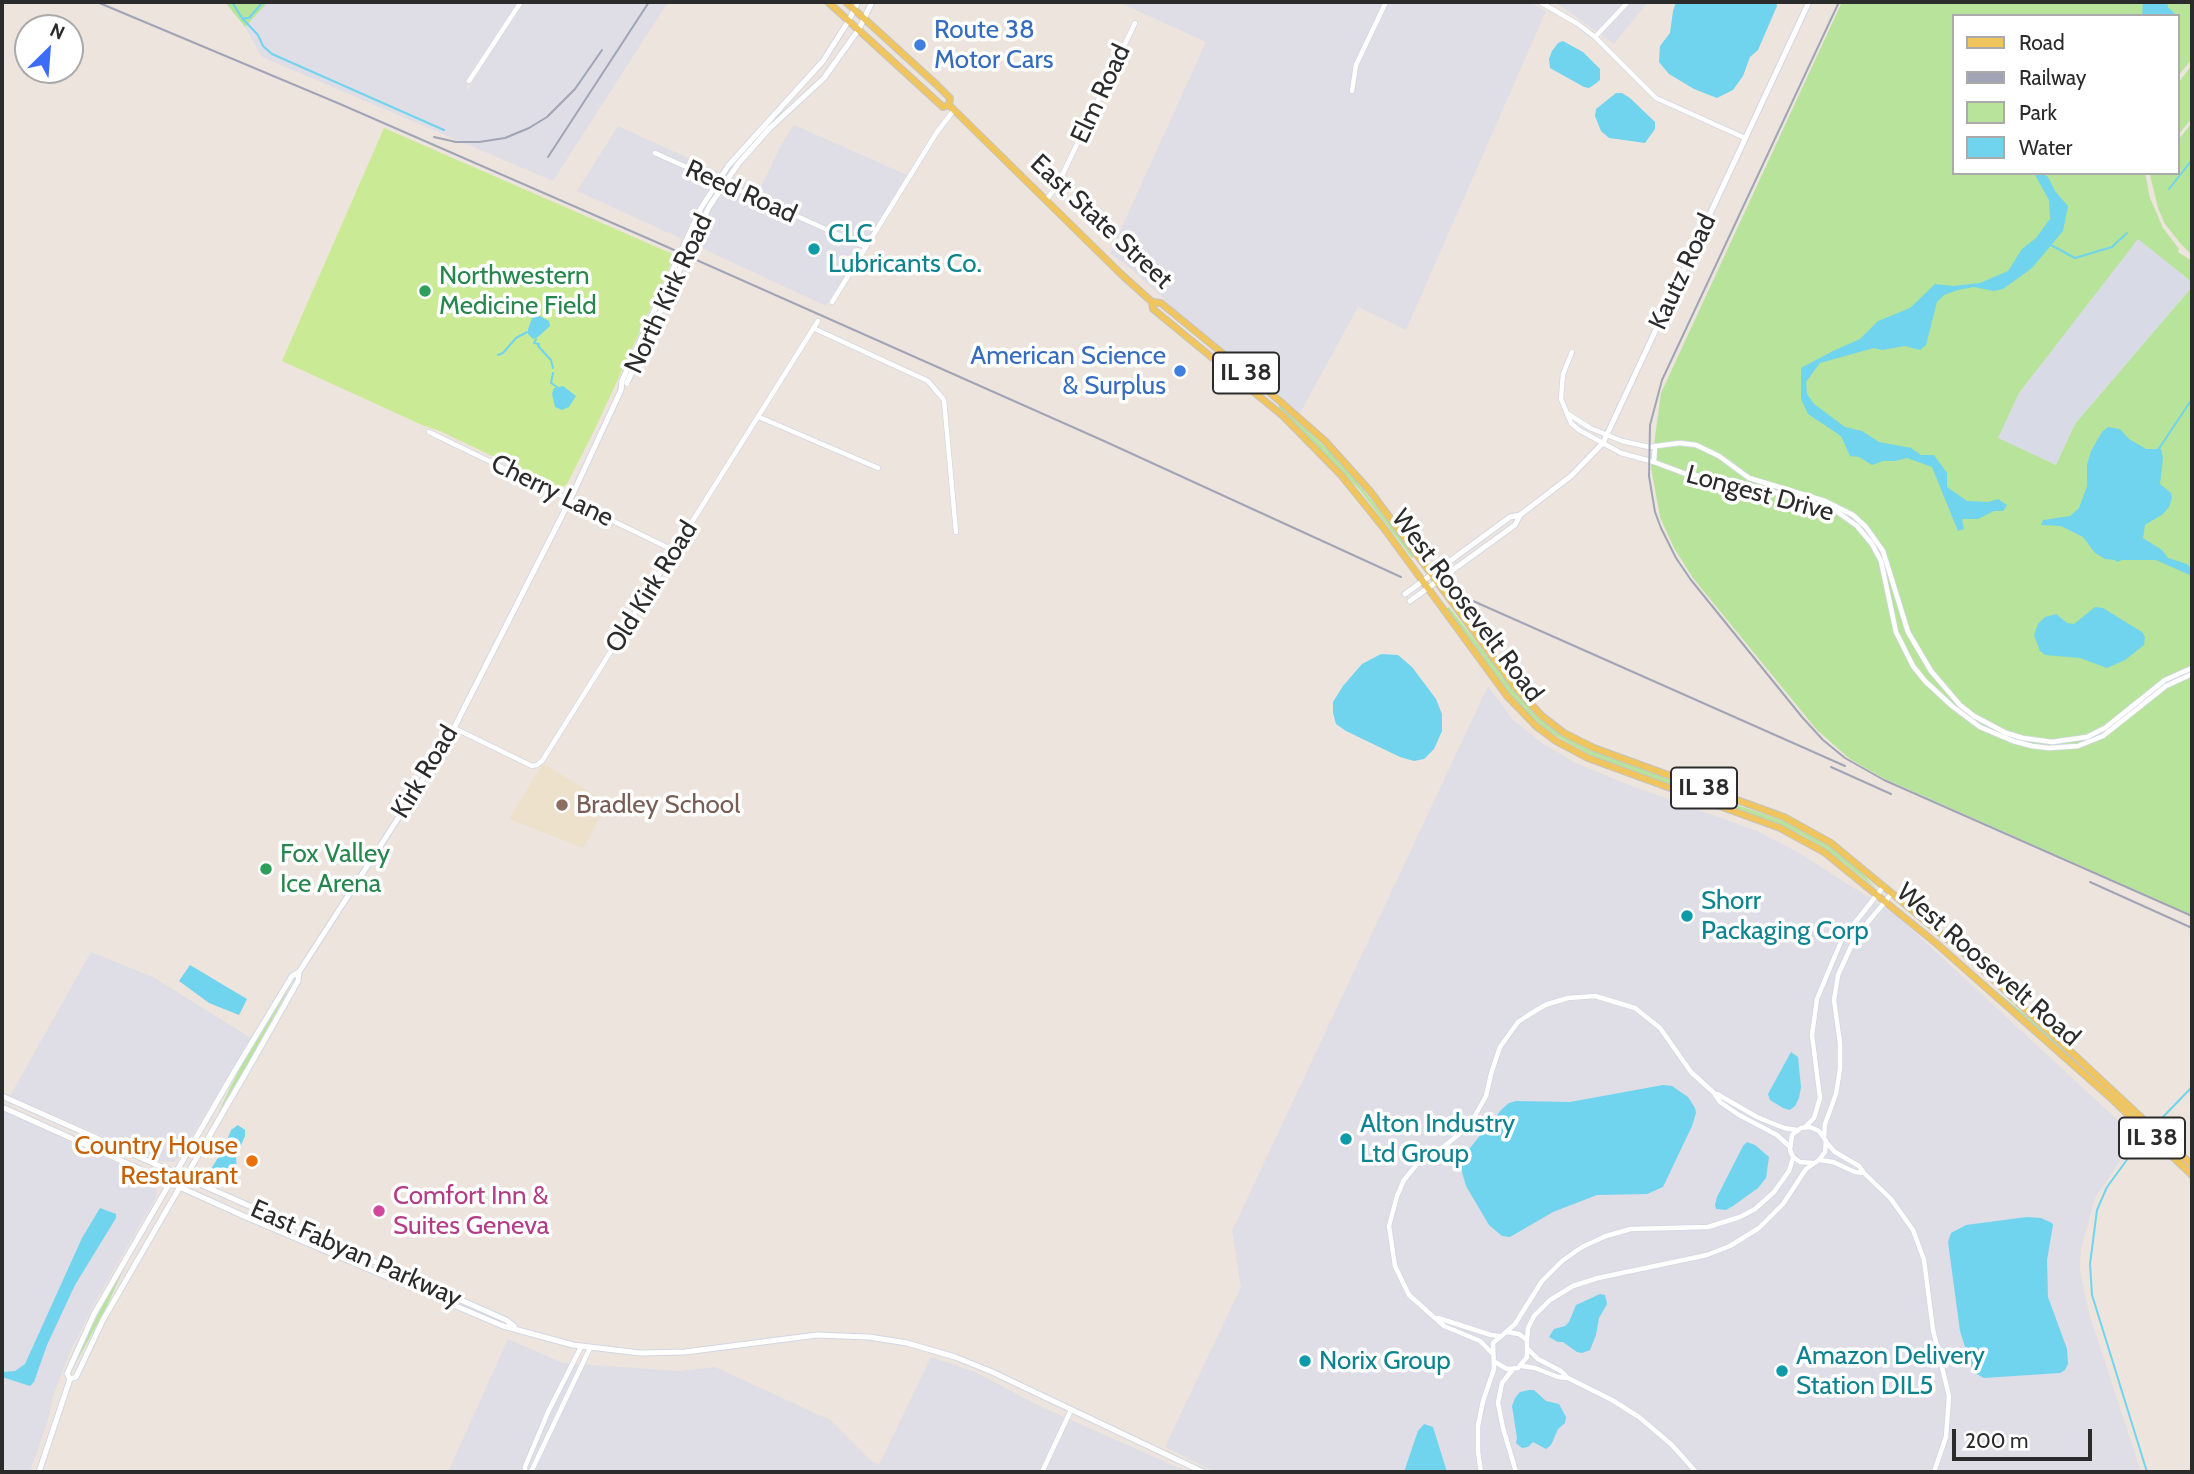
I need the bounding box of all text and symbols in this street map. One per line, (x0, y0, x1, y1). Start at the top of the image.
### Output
north arrow (14, 14, 84, 84)
place label: Route 38 Motor Cars (934, 14, 1053, 76)
legend (1952, 14, 2180, 175)
text: N (46, 18, 68, 45)
text: Road (2019, 30, 2065, 55)
marker: Route 38 Motor Cars (912, 37, 928, 53)
street label: Elm Road (1065, 40, 1137, 148)
text: Railway (2019, 65, 2086, 90)
text: Park (2019, 100, 2057, 125)
text: Water (2019, 135, 2072, 160)
street label: East State Street (1024, 148, 1178, 296)
street label: Reed Road (681, 154, 801, 230)
street label: North Kirk Road (618, 209, 720, 379)
street label: Kautz Road (1643, 209, 1723, 335)
place label: CLC Lubricants Co. (828, 218, 982, 280)
marker: CLC Lubricants Co. (806, 241, 822, 257)
place label: Northwestern Medicine Field (439, 260, 597, 322)
marker: Northwestern Medicine Field (417, 283, 433, 299)
place label: American Science & Surplus (970, 340, 1166, 402)
road number: IL 38 (1213, 352, 1279, 394)
marker: American Science & Surplus (1172, 363, 1188, 379)
street label: Cherry Lane (486, 448, 618, 534)
street label: Longest Drive (1683, 459, 1837, 529)
street label: West Roosevelt Road (1384, 504, 1550, 708)
street label: Old Kirk Road (599, 516, 705, 658)
street label: Kirk Road (385, 720, 465, 824)
road number: IL 38 (1671, 768, 1737, 808)
place label: Bradley School (576, 789, 740, 821)
marker: Bradley School (554, 797, 570, 813)
place label: Fox Valley Ice Arena (280, 838, 390, 900)
marker: Fox Valley Ice Arena (258, 861, 274, 877)
street label: West Roosevelt Road (1890, 877, 2086, 1053)
place label: Shorr Packaging Corp (1701, 885, 1869, 946)
marker: Shorr Packaging Corp (1679, 908, 1695, 924)
place label: Alton Industry Ltd Group (1360, 1108, 1515, 1170)
road number: IL 38 (2119, 1118, 2185, 1158)
place label: Country House Restaurant (74, 1130, 238, 1192)
marker: Alton Industry Ltd Group (1338, 1131, 1354, 1147)
marker: Country House Restaurant (244, 1153, 260, 1169)
place label: Comfort Inn & Suites Geneva (393, 1180, 549, 1242)
street label: East Fabyan Parkway (246, 1193, 466, 1315)
marker: Comfort Inn & Suites Geneva (371, 1203, 387, 1219)
place label: Amazon Delivery Station DIL5 (1796, 1340, 1985, 1402)
place label: Norix Group (1319, 1345, 1451, 1377)
marker: Norix Group (1297, 1353, 1313, 1369)
marker: Amazon Delivery Station DIL5 (1774, 1363, 1790, 1379)
scale bar (1956, 1414, 2096, 1458)
text: 200 m (1965, 1428, 2028, 1453)

